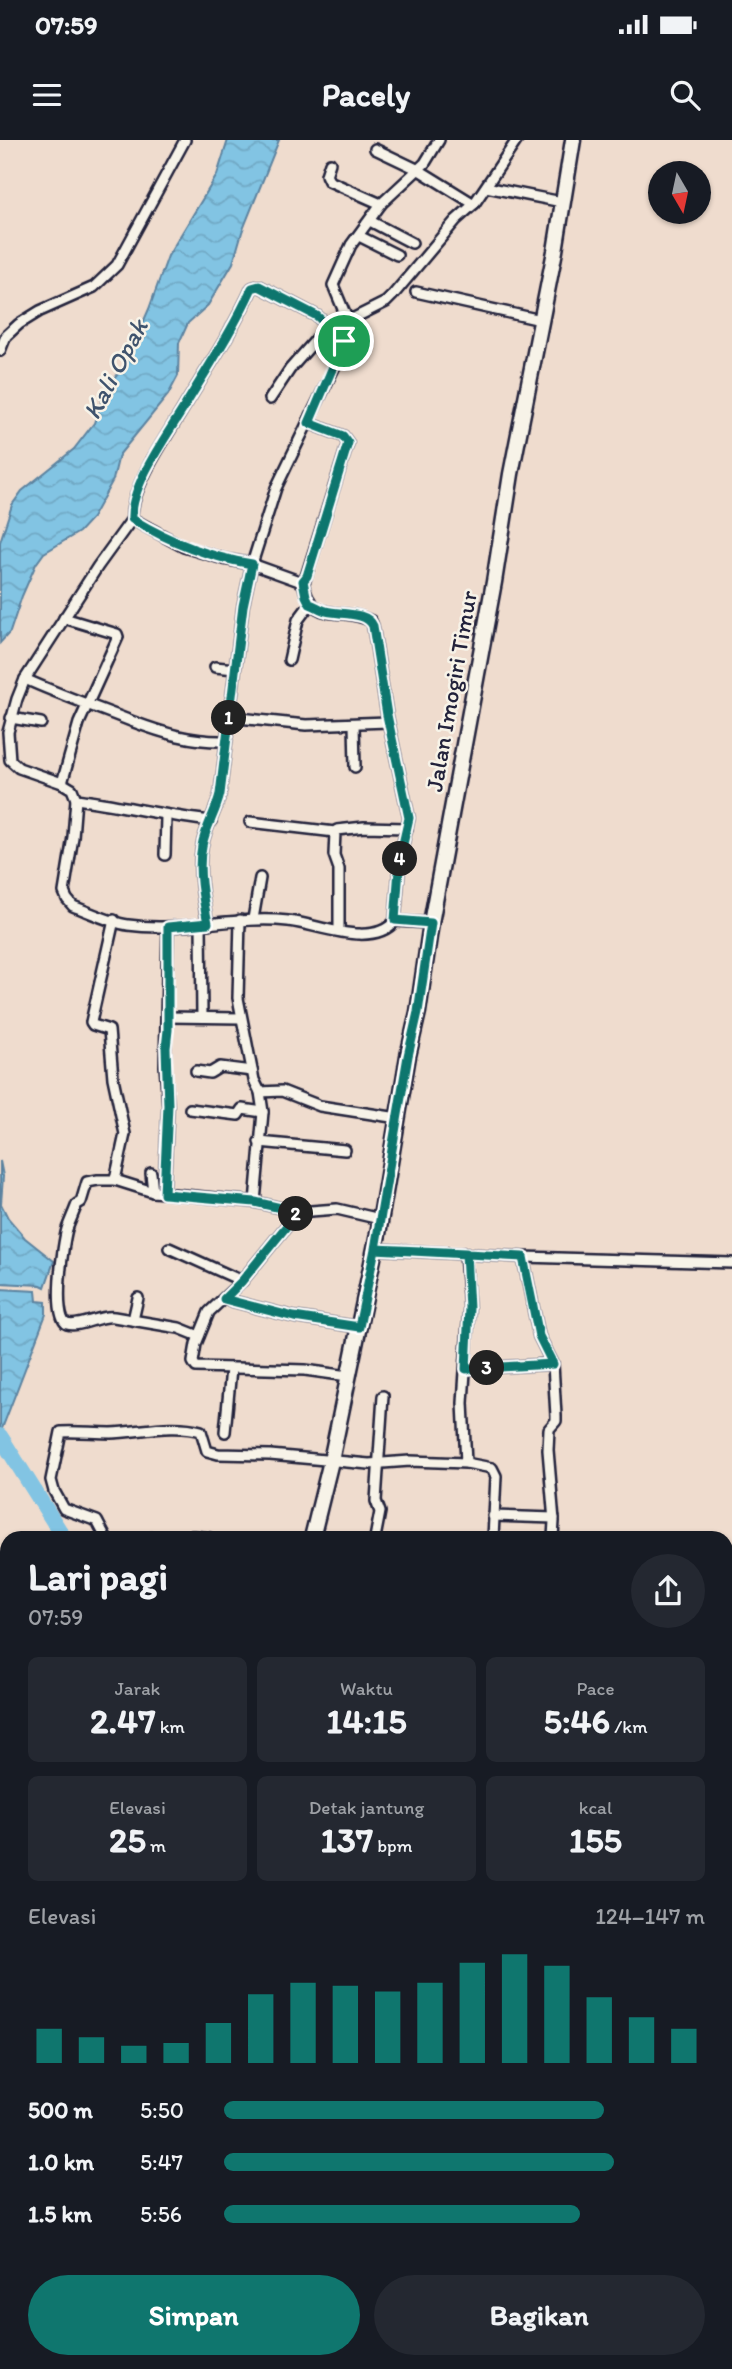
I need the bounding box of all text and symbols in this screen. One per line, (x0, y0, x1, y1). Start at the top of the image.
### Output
text: 07:59 (35, 9, 98, 41)
icon: menu (28, 76, 66, 114)
text: Pacely (322, 76, 410, 114)
icon: search (666, 76, 704, 114)
north arrow (648, 161, 710, 224)
map controls (648, 161, 711, 224)
pin (314, 311, 374, 371)
water label: Kali Opak (75, 312, 155, 424)
icon: arrive (325, 322, 363, 360)
street label: Jalan Imogiri Timur (419, 588, 483, 794)
pin: 1 (212, 700, 246, 736)
text: 1 (224, 706, 233, 729)
pin: 4 (382, 842, 418, 876)
text: 4 (394, 847, 405, 870)
pin: 2 (278, 1196, 314, 1232)
text: 2 (291, 1202, 301, 1225)
pin: 3 (470, 1350, 504, 1386)
text: 3 (481, 1356, 492, 1379)
text: Lari pagi (28, 1554, 168, 1600)
button: share (631, 1554, 705, 1628)
text: 07:59 (28, 1603, 83, 1631)
text: Jarak (115, 1677, 160, 1700)
text: Waktu (340, 1677, 393, 1700)
text: Pace (576, 1677, 615, 1700)
text: 2.47 (90, 1700, 156, 1742)
text: 14:15 (326, 1700, 407, 1742)
text: 5:46 (544, 1700, 610, 1742)
text: km (156, 1715, 185, 1738)
text: /km (610, 1715, 647, 1738)
text: Elevasi (109, 1796, 166, 1819)
text: Detak jantung (309, 1796, 424, 1819)
text: kcal (579, 1796, 612, 1819)
text: 25 (109, 1819, 146, 1861)
text: 137 (320, 1819, 373, 1861)
text: 155 (569, 1819, 622, 1861)
text: m (146, 1834, 166, 1857)
text: bpm (373, 1834, 413, 1857)
text: Elevasi (28, 1902, 96, 1930)
text: 124–147 m (595, 1902, 705, 1930)
text: 500 m (28, 2096, 93, 2124)
text: 5:50 (140, 2096, 184, 2124)
text: 1.0 km (28, 2148, 94, 2176)
text: 5:47 (140, 2148, 183, 2176)
text: 1.5 km (28, 2200, 92, 2228)
text: 5:56 (140, 2200, 182, 2228)
button: Simpan (28, 2275, 360, 2355)
button: Bagikan (374, 2275, 705, 2355)

